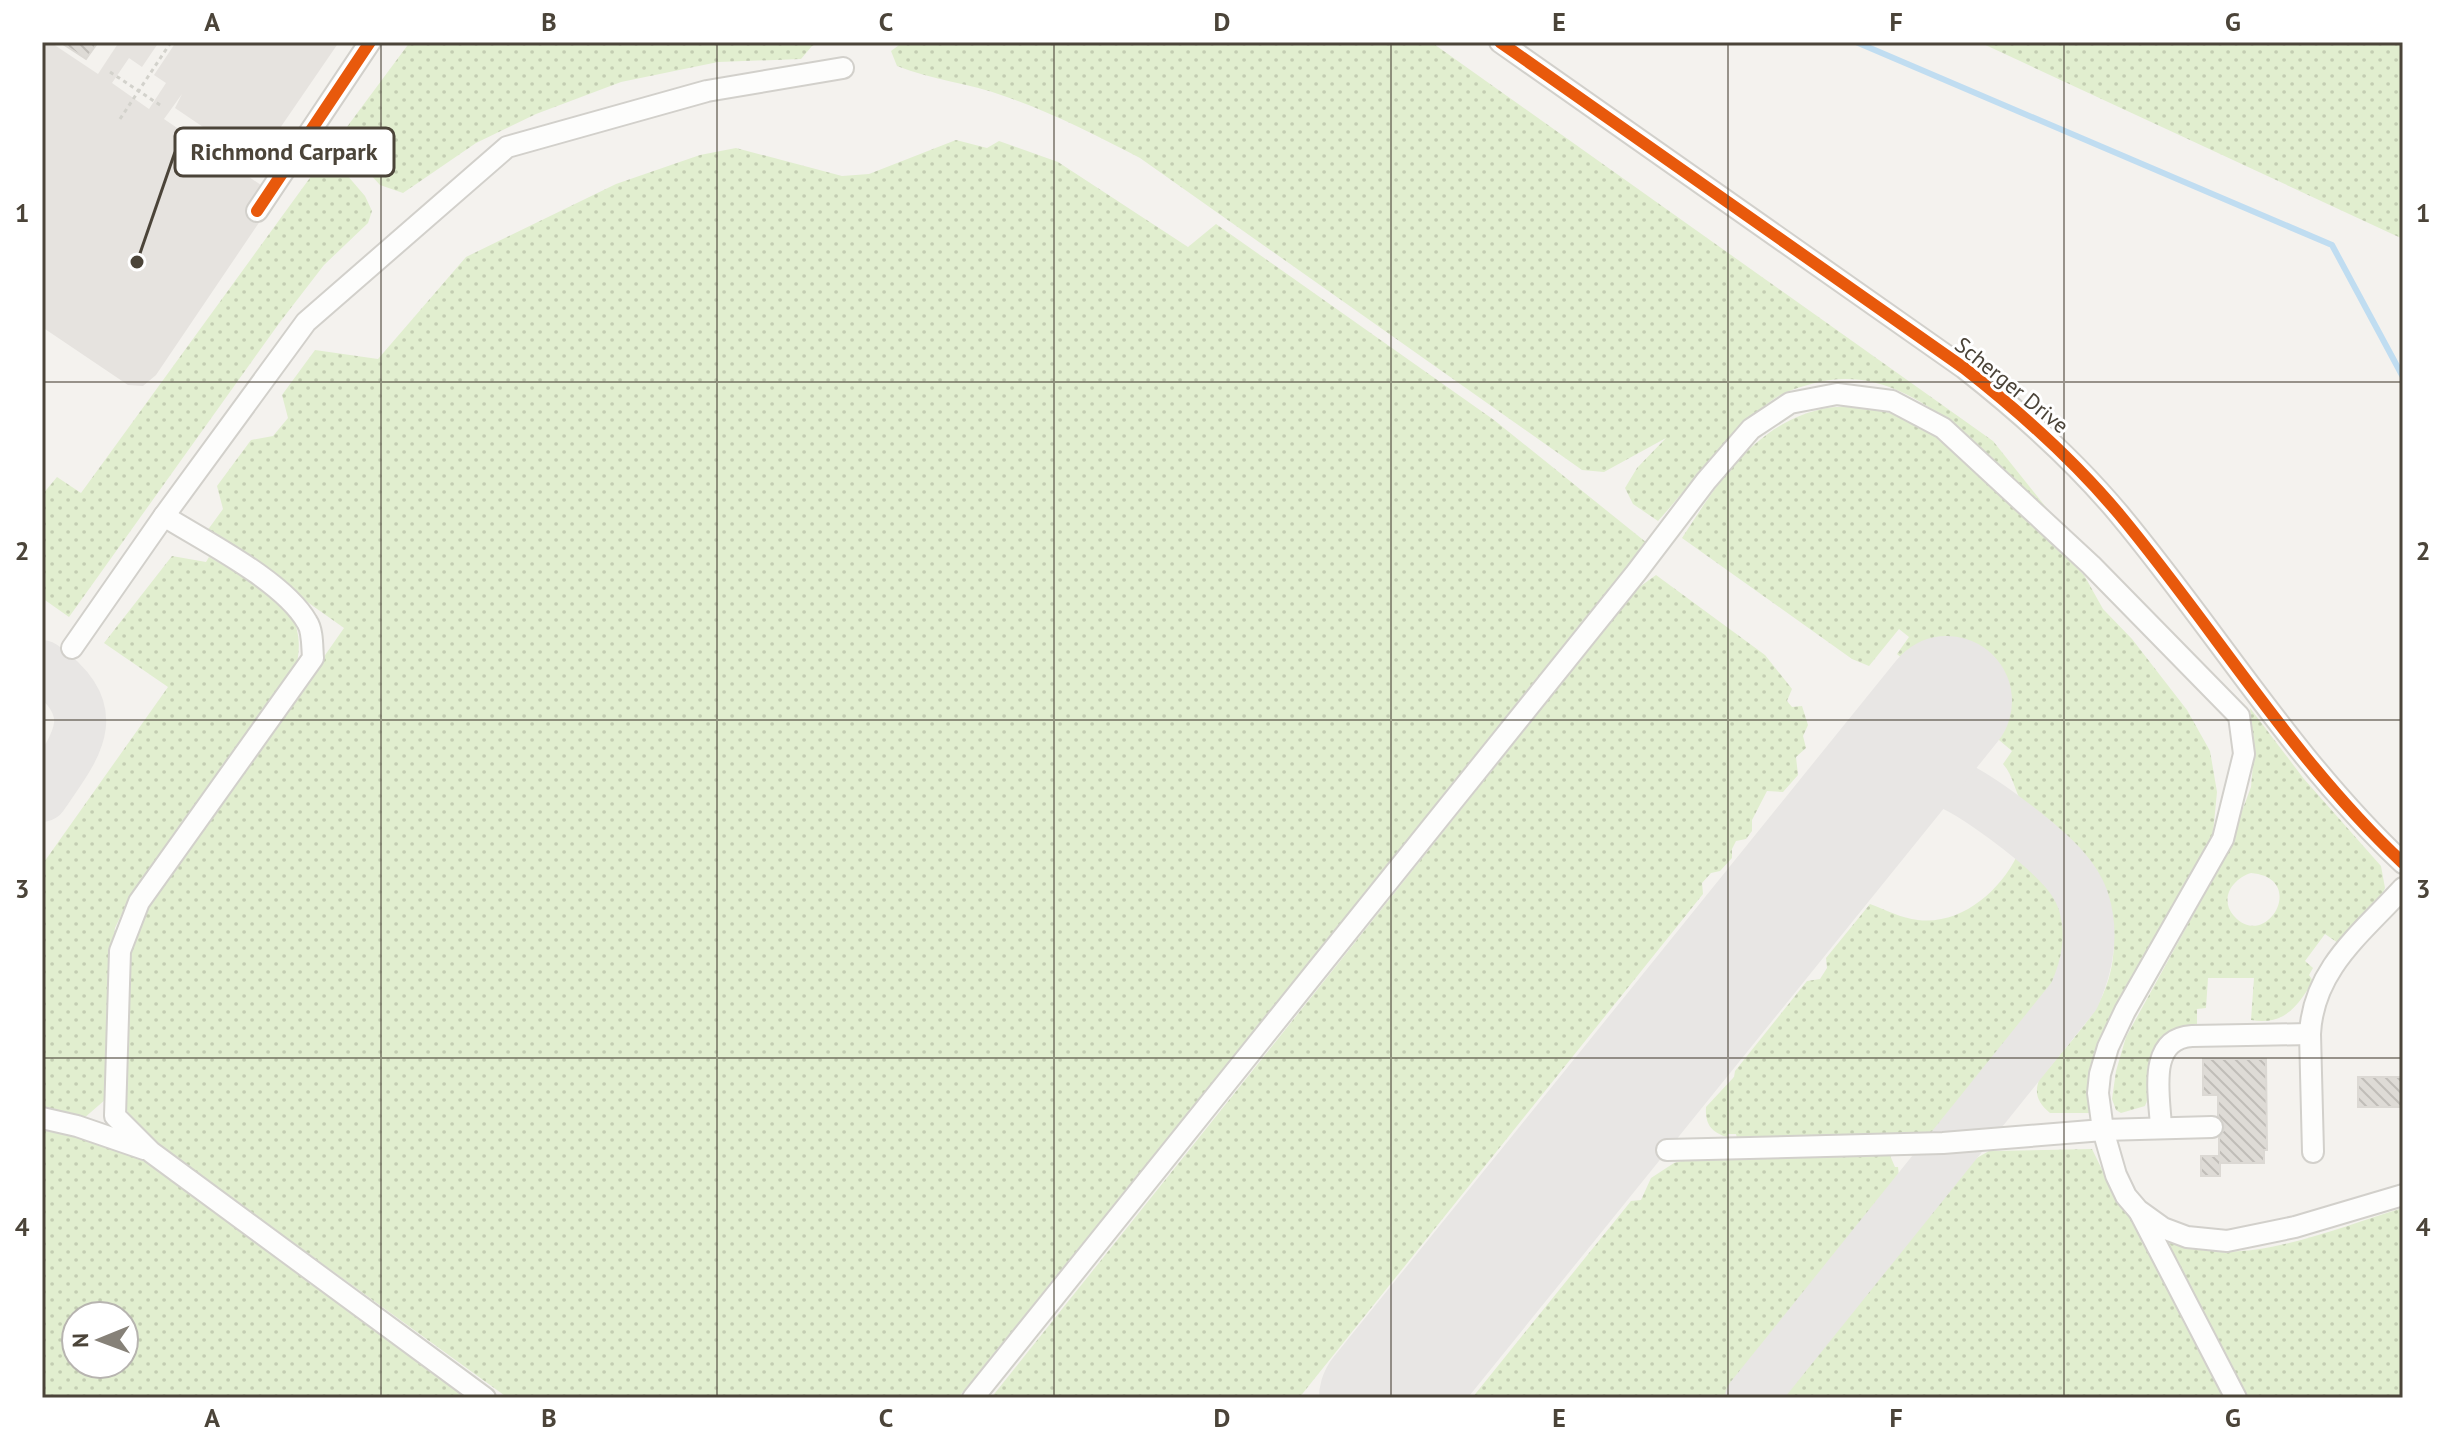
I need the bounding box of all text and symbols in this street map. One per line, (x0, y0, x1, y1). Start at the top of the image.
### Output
text: A (204, 5, 220, 38)
text: B (541, 5, 557, 38)
text: C (879, 5, 893, 38)
text: D (1214, 5, 1230, 38)
text: E (1552, 5, 1566, 38)
text: F (1889, 5, 1903, 38)
text: G (2225, 5, 2241, 38)
callout: Richmond Carpark (175, 128, 394, 176)
text: Richmond Carpark (191, 136, 378, 167)
text: 1 (15, 196, 29, 229)
text: 1 (2416, 196, 2430, 229)
street label: Scherger Drive (1950, 331, 2074, 439)
text: 2 (15, 534, 29, 567)
text: 2 (2416, 534, 2430, 567)
text: 3 (15, 872, 29, 905)
text: 3 (2416, 872, 2430, 905)
text: 4 (15, 1210, 30, 1243)
text: 4 (2416, 1210, 2431, 1243)
north arrow (60, 1300, 140, 1380)
text: N (66, 1333, 94, 1348)
text: A (204, 1401, 220, 1434)
text: B (541, 1401, 557, 1434)
text: C (879, 1401, 893, 1434)
text: D (1214, 1401, 1230, 1434)
text: E (1552, 1401, 1566, 1434)
text: F (1889, 1401, 1903, 1434)
text: G (2225, 1401, 2241, 1434)

